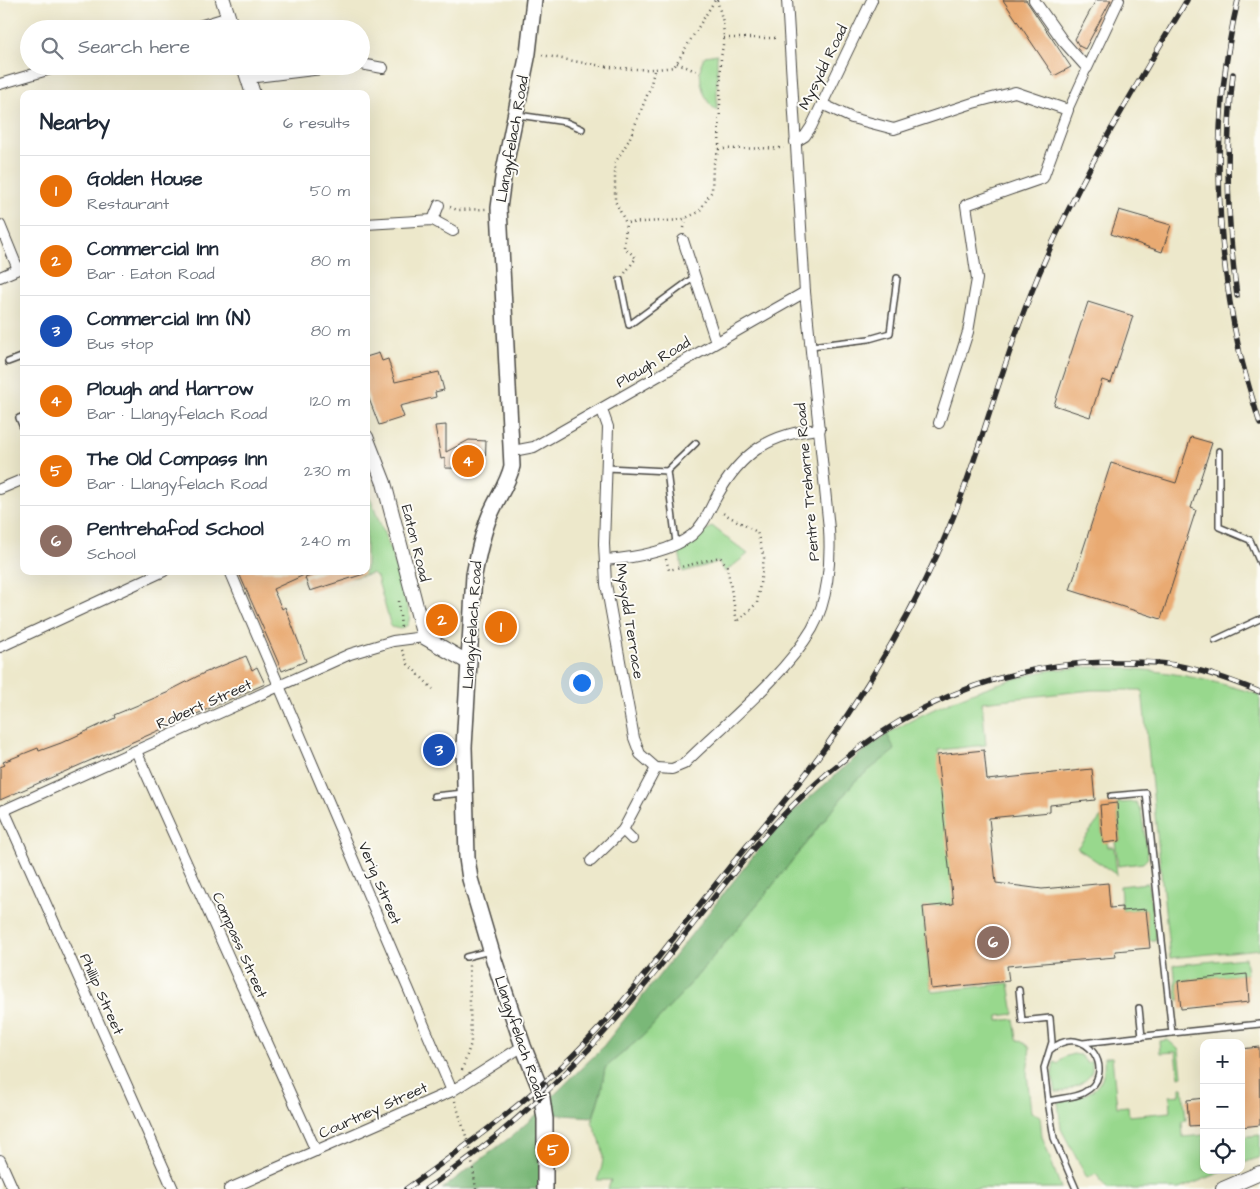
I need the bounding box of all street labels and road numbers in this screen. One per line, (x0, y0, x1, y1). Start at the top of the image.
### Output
street label: Mysydd Road (794, 21, 854, 114)
street label: Llangyfelach Road (491, 74, 535, 204)
street label: Plough Road (612, 332, 695, 394)
street label: Pentre Treharne Road (790, 402, 825, 562)
street label: Eaton Road (396, 502, 435, 584)
street label: Llangyfelach Road (458, 560, 488, 690)
street label: Mysydd Terrace (609, 562, 649, 681)
street label: Robert Street (153, 674, 255, 735)
street label: Verig Street (352, 839, 406, 928)
street label: Compass Street (207, 889, 272, 1002)
street label: Phillip Street (74, 950, 129, 1038)
street label: Llangyfelach Road (488, 973, 550, 1102)
street label: Courtney Street (315, 1077, 431, 1145)

